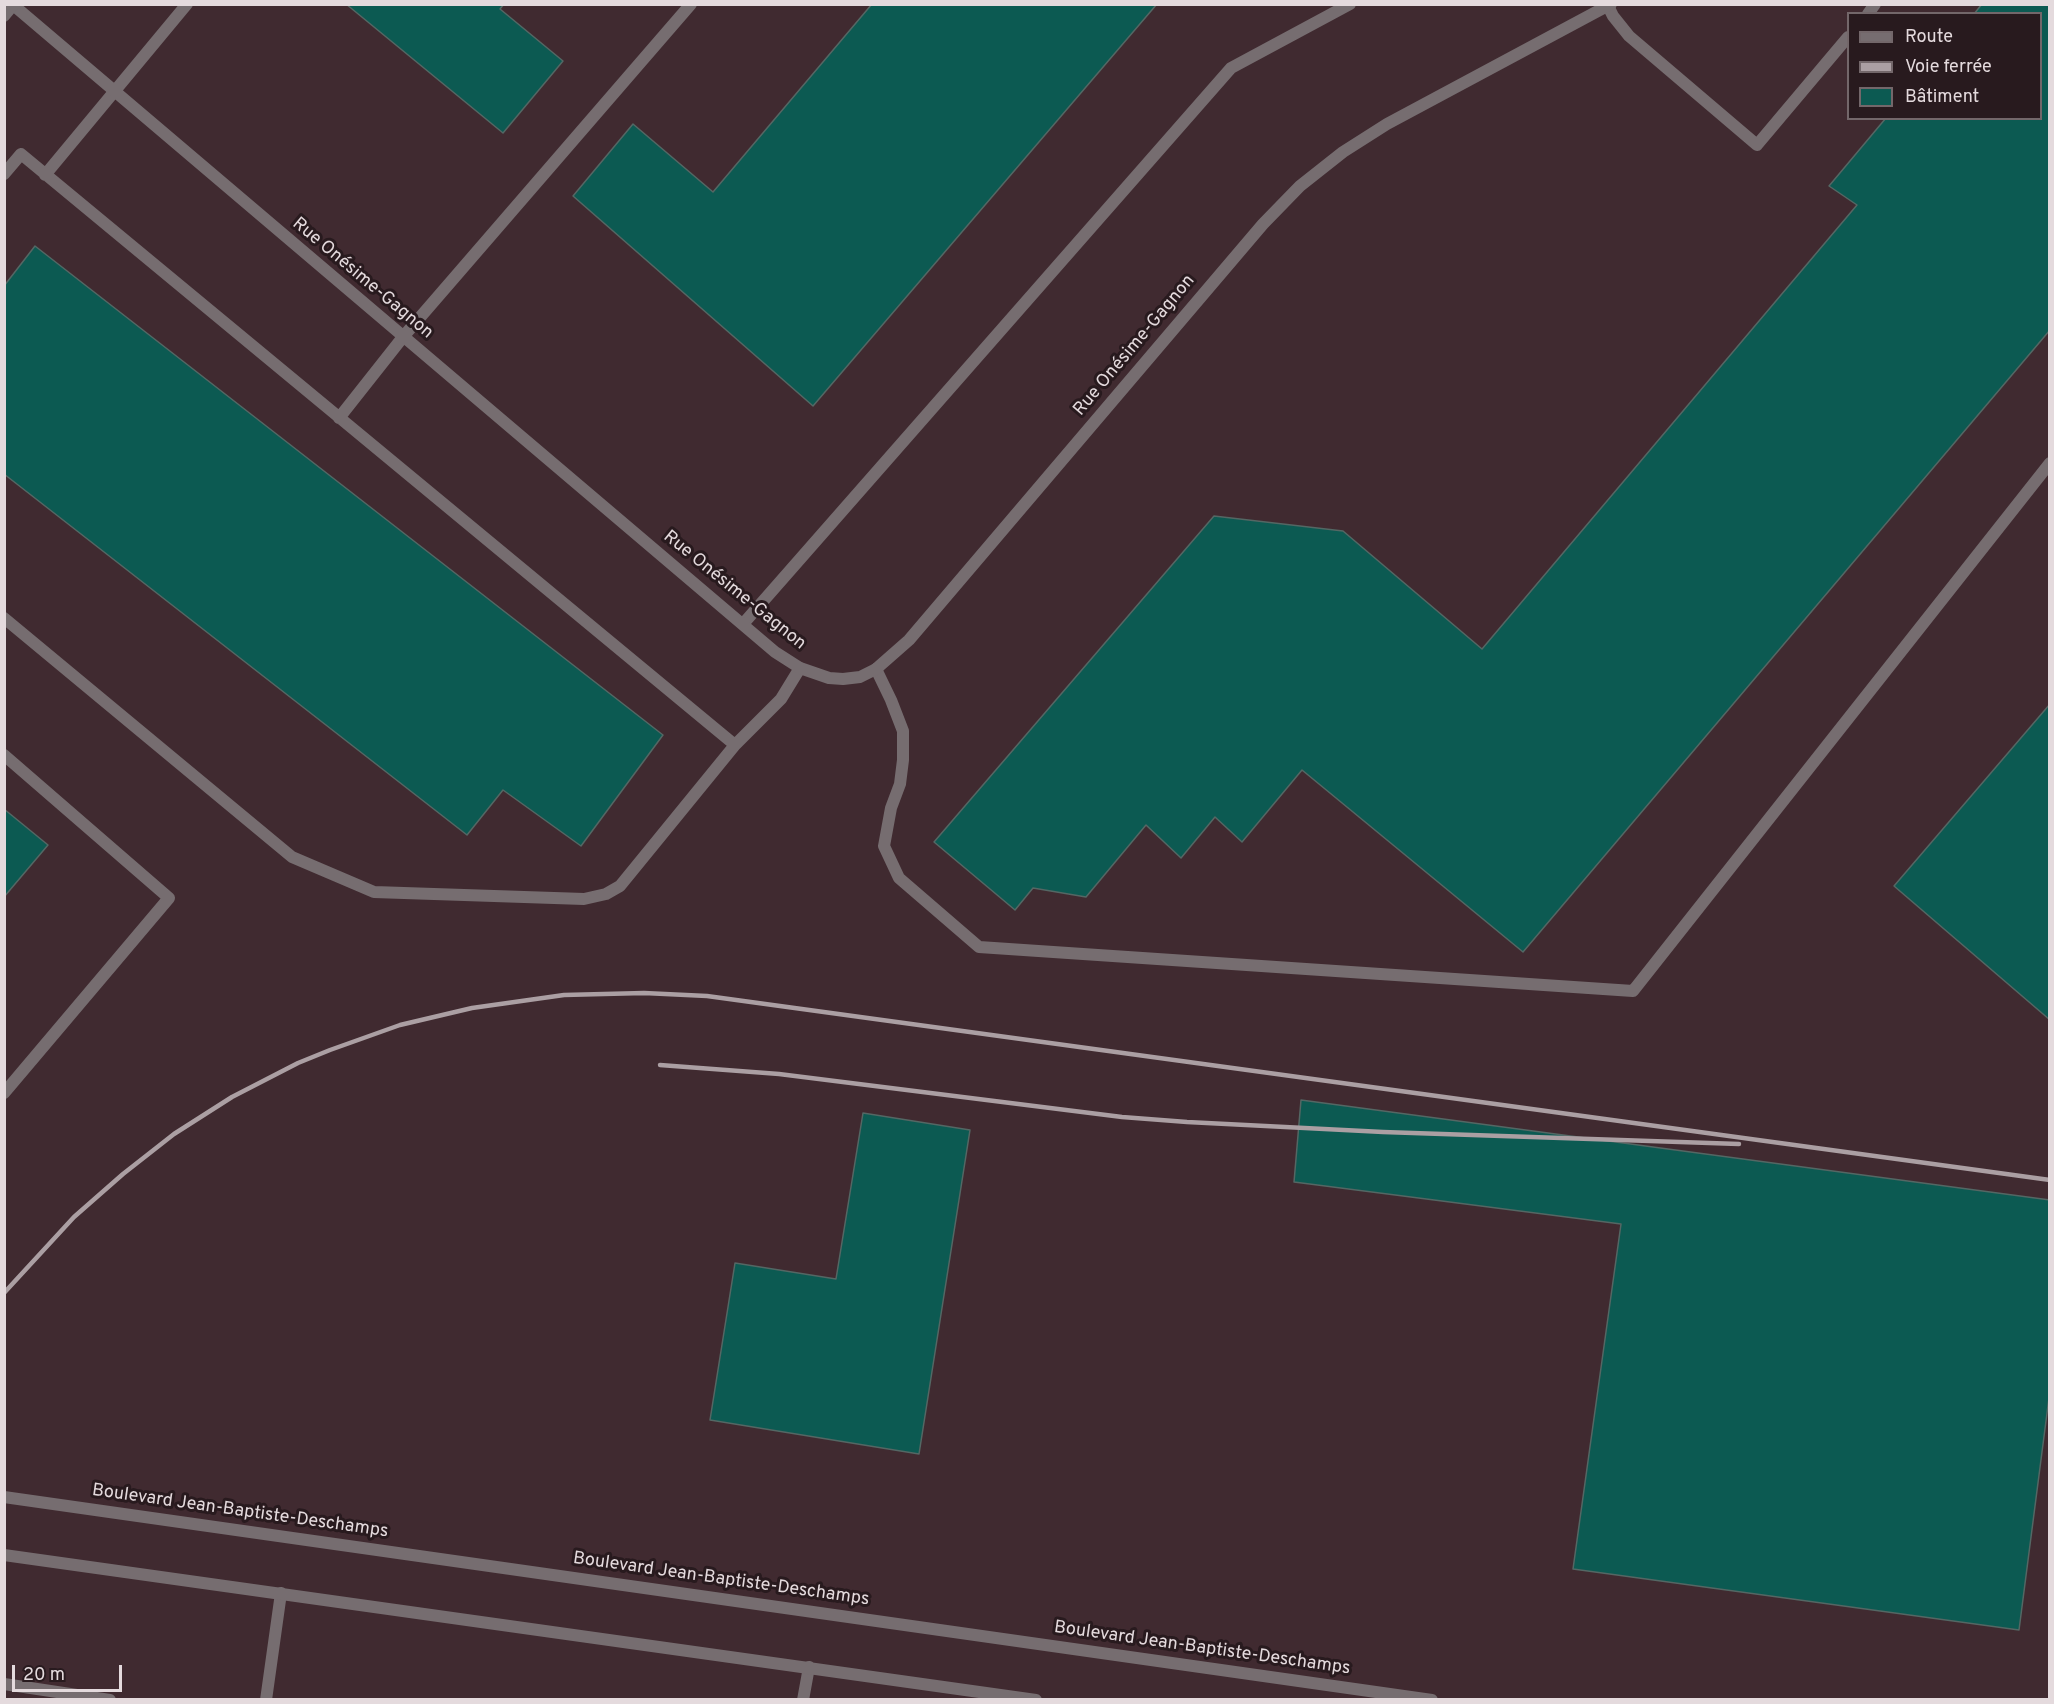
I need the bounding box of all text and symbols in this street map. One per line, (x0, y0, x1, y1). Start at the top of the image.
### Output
legend (1847, 12, 2042, 120)
text: Route (1905, 26, 1953, 49)
text: Voie ferrée (1905, 56, 1992, 79)
text: Bâtiment (1905, 86, 1979, 109)
street label: Rue Onésime-Gagnon (287, 214, 437, 344)
street label: Rue Onésime-Gagnon (1070, 271, 1200, 421)
street label: Rue Onésime-Gagnon (658, 527, 810, 655)
street label: Boulevard Jean-Baptiste-Deschamps (90, 1480, 390, 1544)
street label: Boulevard Jean-Baptiste-Deschamps (571, 1548, 871, 1612)
street label: Boulevard Jean-Baptiste-Deschamps (1052, 1617, 1352, 1681)
scale bar (15, 1653, 124, 1691)
text: 20 m (23, 1664, 65, 1687)

